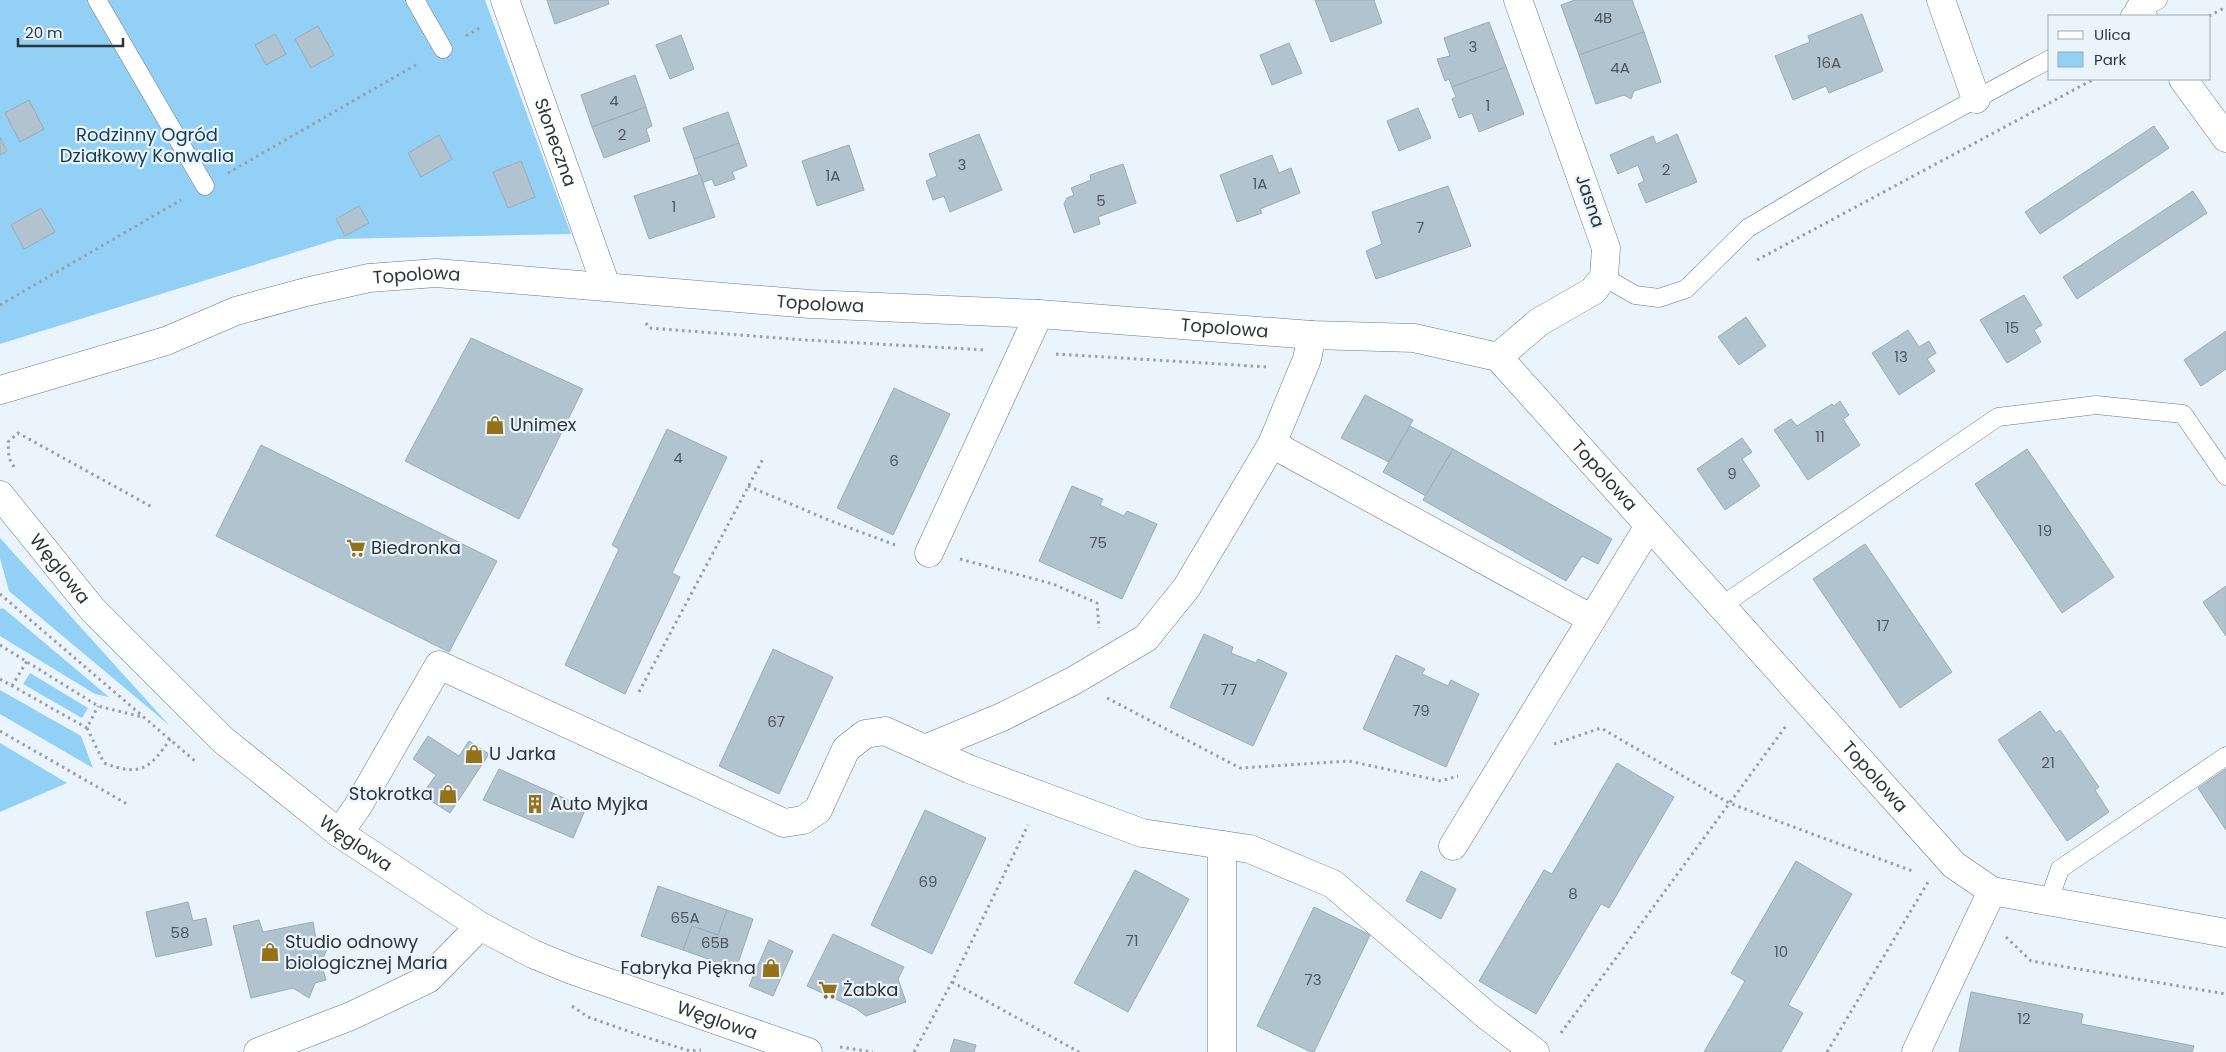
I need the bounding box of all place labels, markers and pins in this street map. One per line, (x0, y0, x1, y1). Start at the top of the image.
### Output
place label: Unimex (510, 412, 577, 437)
shop icon: Unimex (484, 414, 506, 436)
place label: Biedronka (371, 535, 461, 560)
supermarket icon: Biedronka (345, 537, 367, 559)
place label: U Jarka (489, 741, 556, 766)
shop icon: U Jarka (463, 743, 485, 765)
place label: Stokrotka (349, 781, 433, 806)
shop icon: Stokrotka (437, 783, 459, 805)
place label: Auto Myjka (550, 791, 648, 816)
building icon: Auto Myjka (524, 793, 546, 815)
place label: Studio odnowy biologicznej Maria (285, 929, 448, 975)
shop icon: Studio odnowy biologicznej Maria (259, 941, 281, 963)
place label: Fabryka Piękna (621, 955, 756, 980)
shop icon: Fabryka Piękna (760, 957, 782, 979)
place label: Żabka (843, 977, 899, 1002)
supermarket icon: Żabka (817, 979, 839, 1001)

